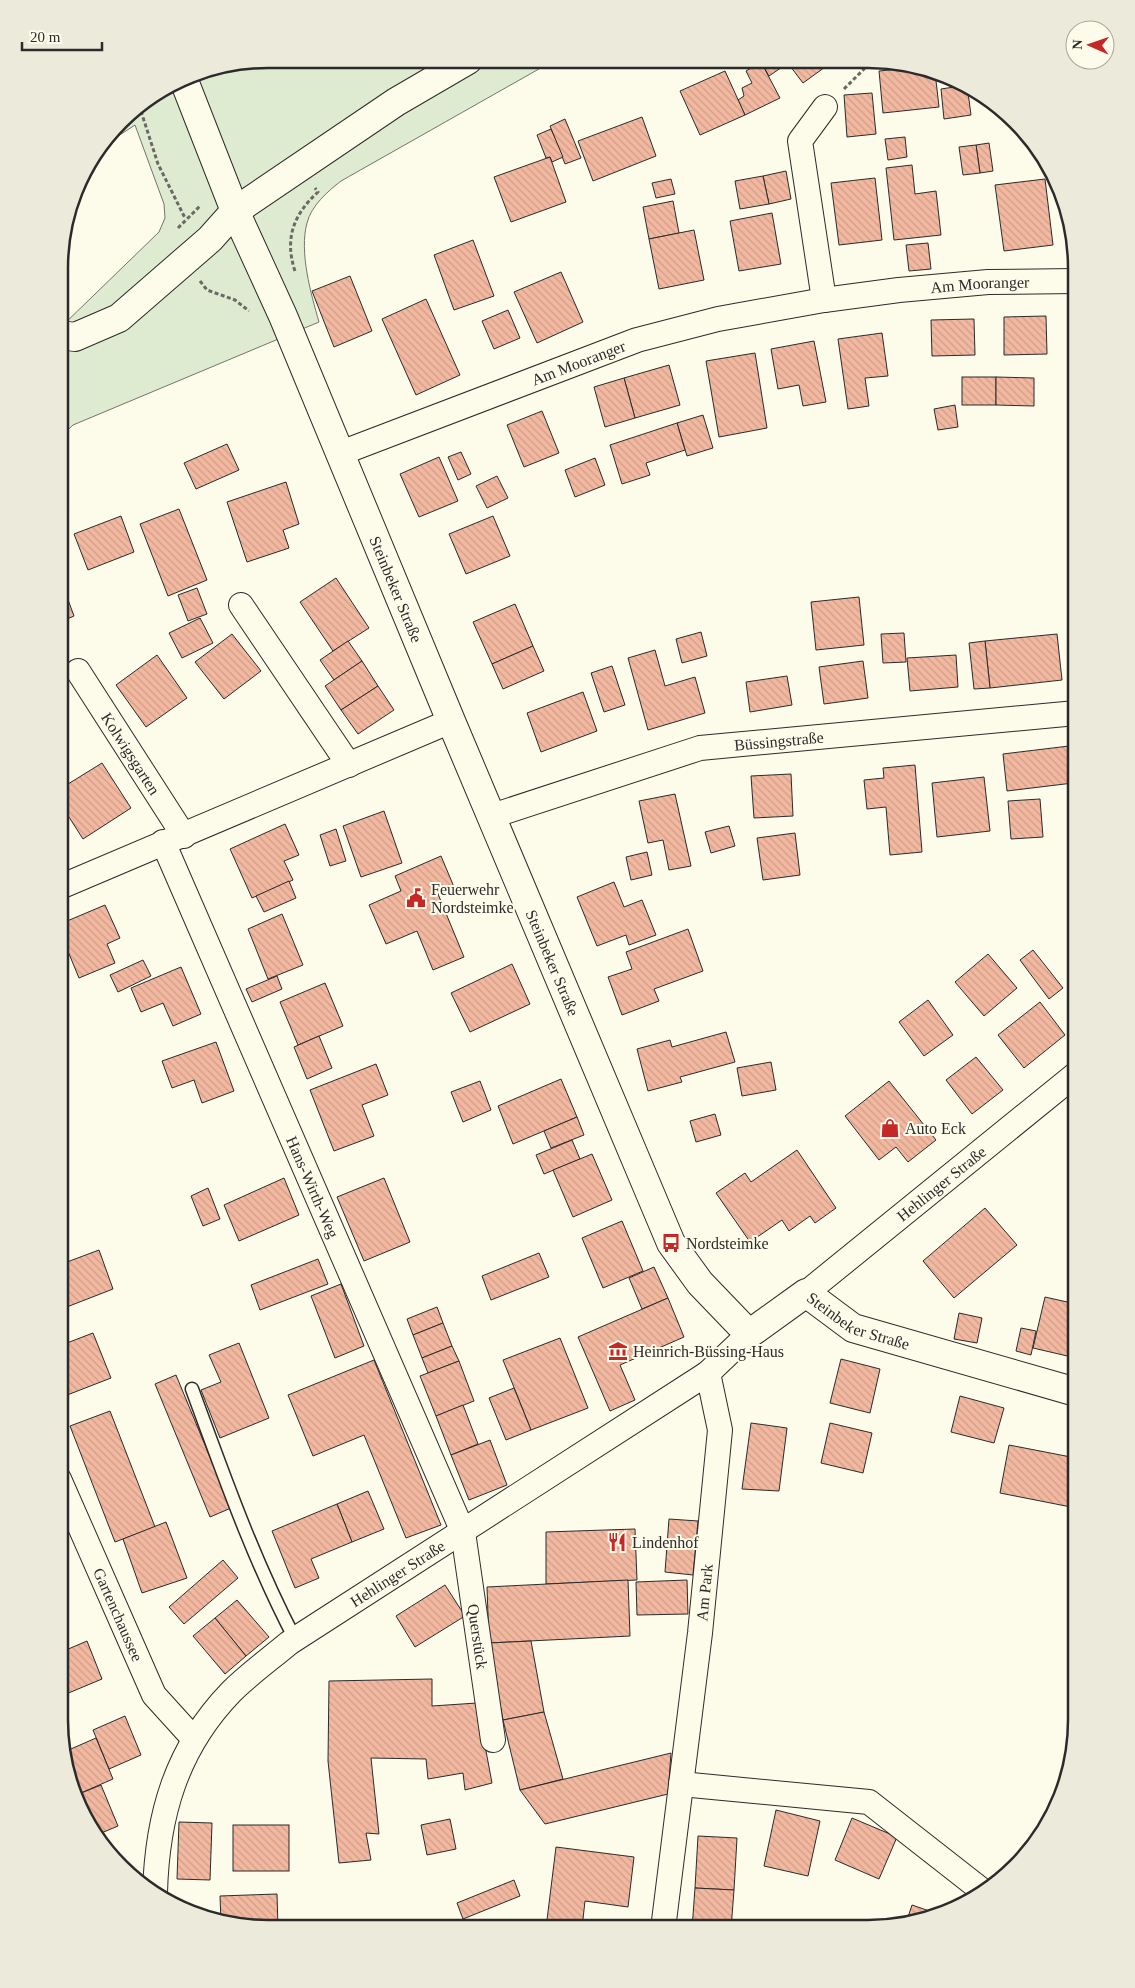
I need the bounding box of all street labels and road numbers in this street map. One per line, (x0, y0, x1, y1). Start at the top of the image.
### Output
street label: Am Mooranger (930, 274, 1030, 296)
street label: Am Mooranger (529, 337, 628, 388)
street label: Steinbeker Straße (366, 534, 425, 645)
street label: Kolwigsgarten (98, 709, 163, 798)
street label: Büssingstraße (733, 729, 824, 754)
street label: Steinbeker Straße (523, 907, 582, 1018)
street label: Hans-Wirth-Weg (283, 1134, 342, 1241)
street label: Hehlinger Straße (894, 1143, 989, 1225)
street label: Steinbeker Straße (804, 1289, 911, 1353)
street label: Hehlinger Straße (347, 1537, 448, 1610)
street label: Am Park (693, 1563, 716, 1622)
street label: Gartenchaussee (90, 1565, 146, 1664)
street label: Querstück (464, 1603, 491, 1670)

